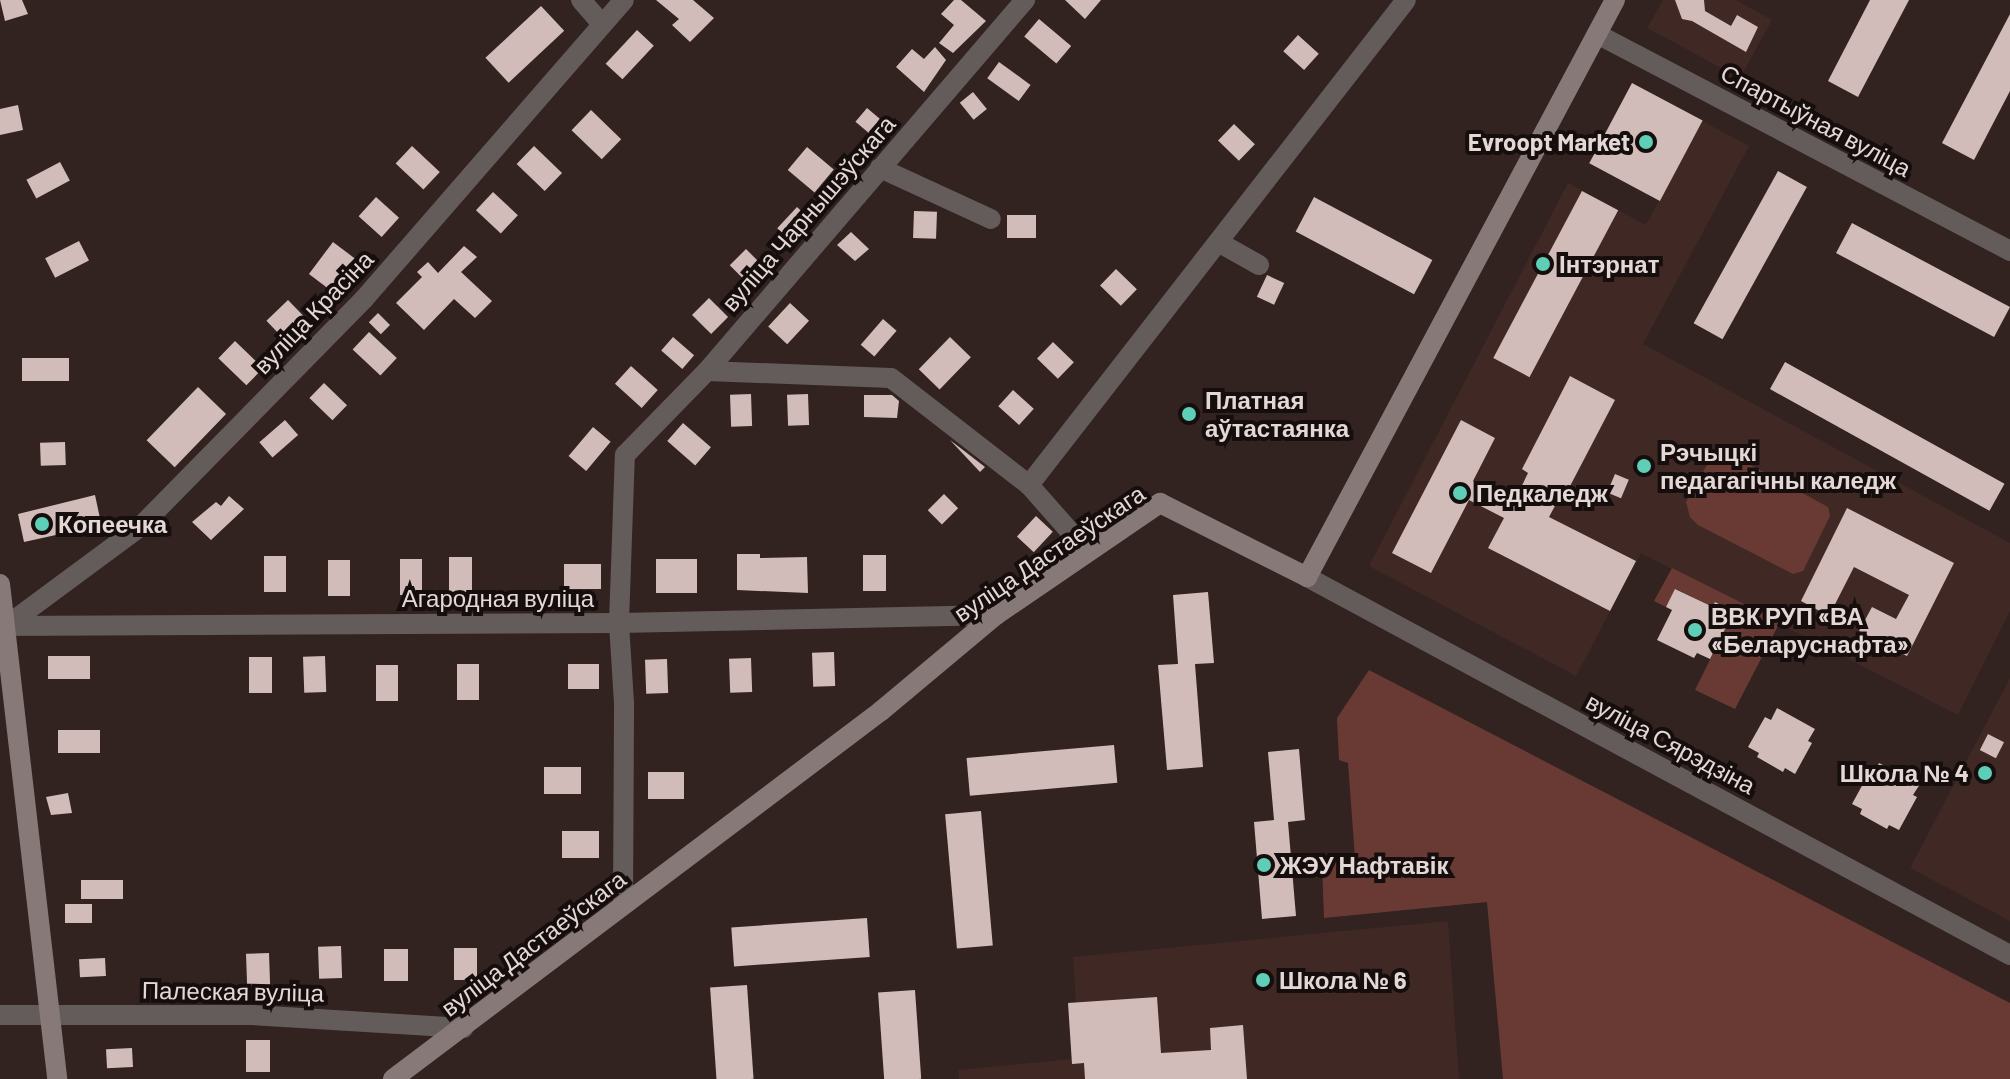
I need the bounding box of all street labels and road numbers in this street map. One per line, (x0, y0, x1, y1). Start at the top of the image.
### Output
street label: Спартыўная вуліца (1716, 58, 1916, 182)
street label: вуліца Чарнышэўскага (715, 109, 901, 317)
street label: вуліца Красіна (247, 245, 379, 379)
street label: вуліца Дастаеўскага (948, 478, 1150, 628)
street label: Агародная вуліца (402, 584, 594, 612)
street label: вуліца Сярэдзіна (1582, 686, 1760, 800)
street label: вуліца Дастаеўскага (435, 864, 631, 1022)
street label: Палеская вуліца (142, 975, 324, 1007)

